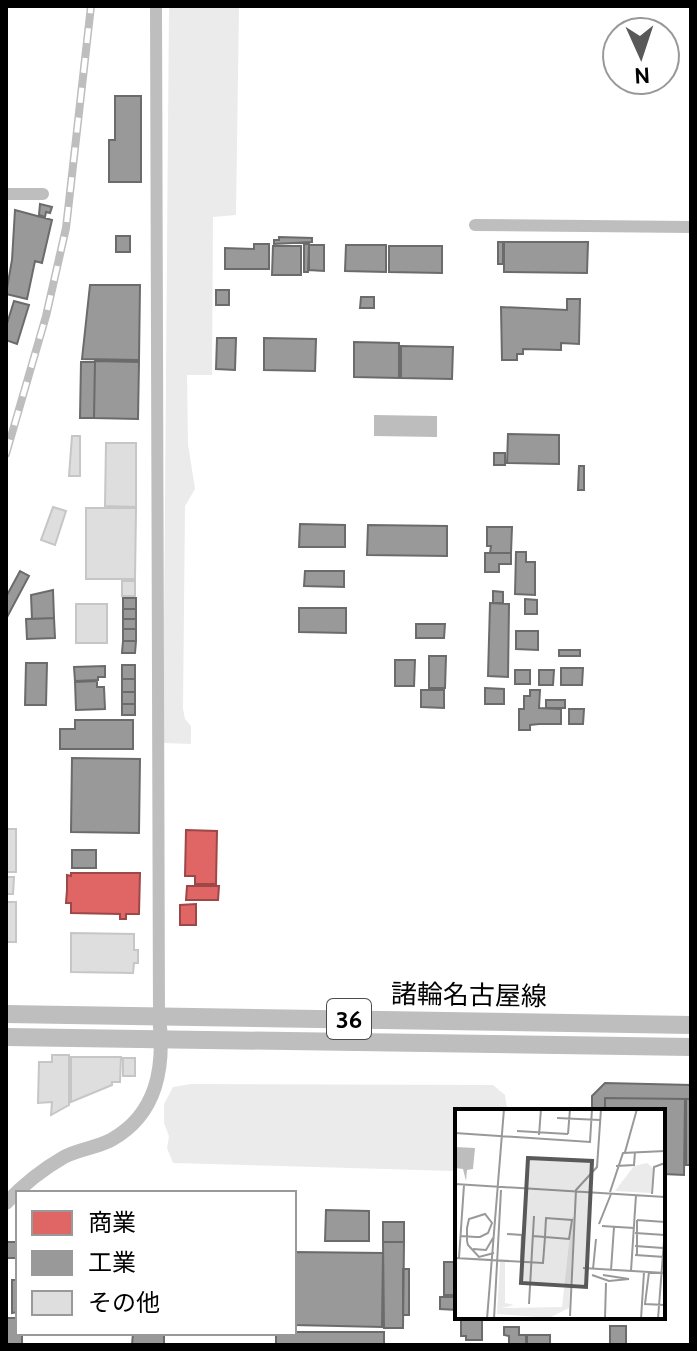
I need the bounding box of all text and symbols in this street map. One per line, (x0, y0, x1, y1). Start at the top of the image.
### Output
north arrow (601, 16, 681, 96)
text: N (634, 62, 650, 89)
street label: 諸輪名古屋線 (391, 978, 547, 1012)
road number: 36 (327, 999, 371, 1039)
inset map (455, 1109, 665, 1319)
legend (16, 1191, 296, 1335)
text: 商業 (88, 1208, 136, 1237)
text: 工業 (88, 1248, 136, 1277)
text: その他 (88, 1288, 160, 1317)

